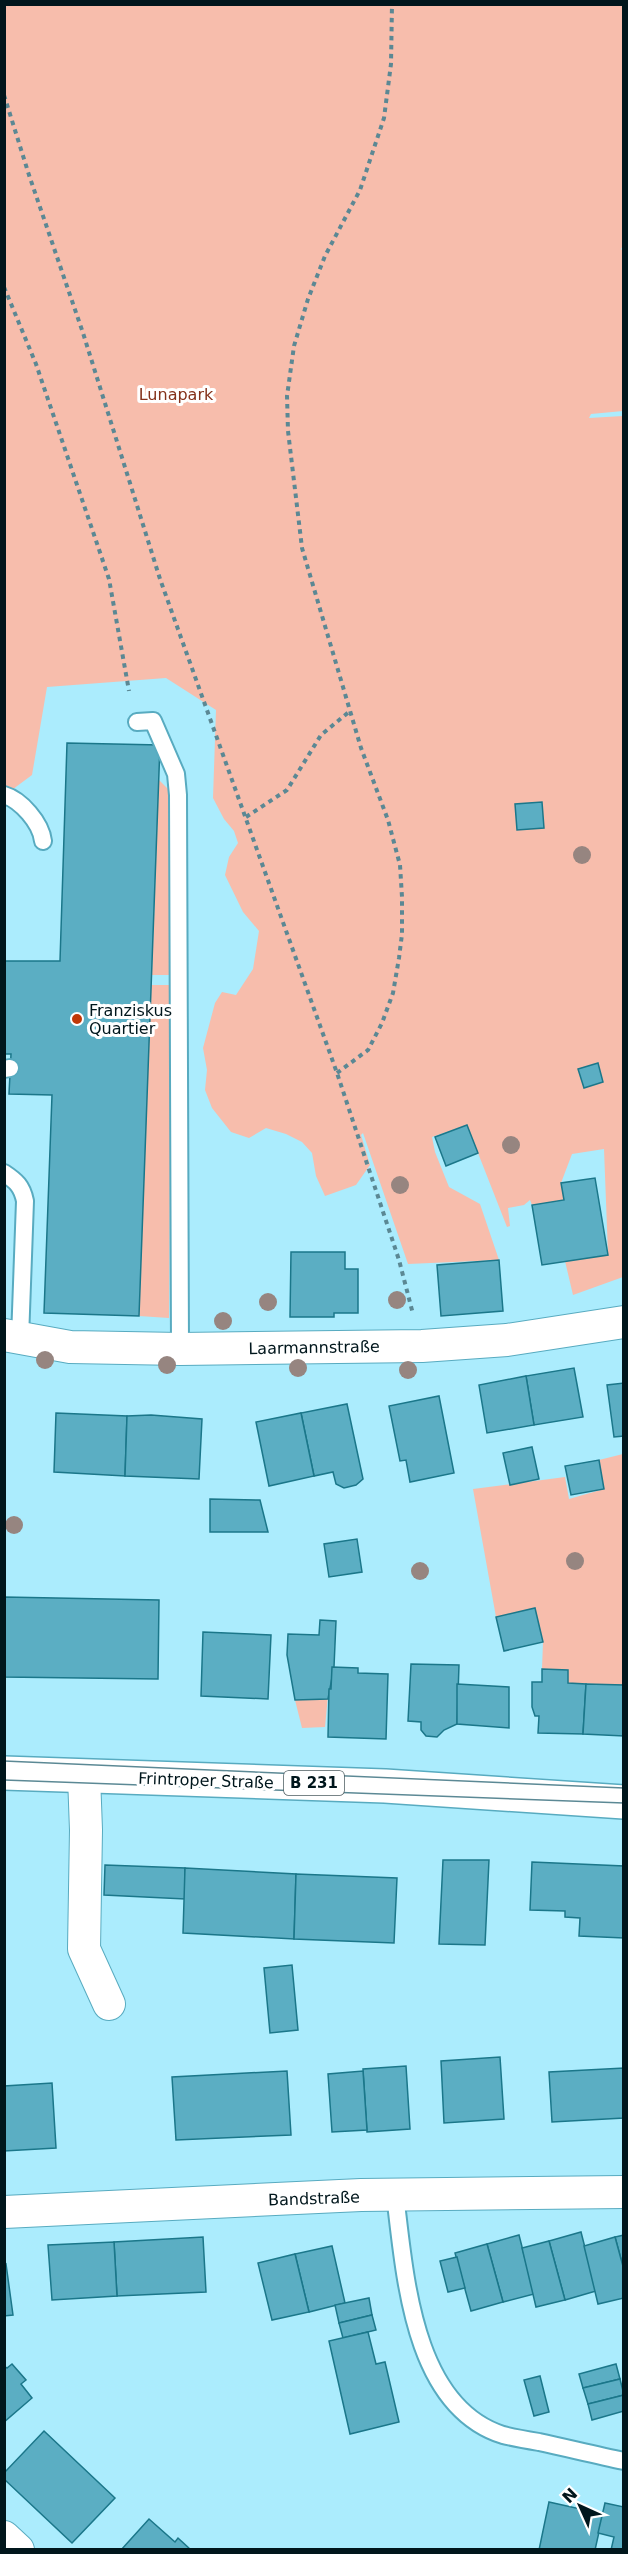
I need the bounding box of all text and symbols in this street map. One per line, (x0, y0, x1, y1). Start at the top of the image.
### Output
park label: Lunapark (139, 385, 214, 404)
place label: Franziskus Quartier (89, 1001, 172, 1038)
marker: Franziskus Quartier (70, 1012, 84, 1026)
street label: Laarmannstraße (248, 1337, 380, 1358)
street label: Frintroper Straße (138, 1769, 274, 1792)
road number: B 231 (284, 1771, 344, 1795)
street label: Bandstraße (268, 2187, 360, 2210)
north arrow (550, 2476, 610, 2536)
text: N (558, 2484, 581, 2507)

